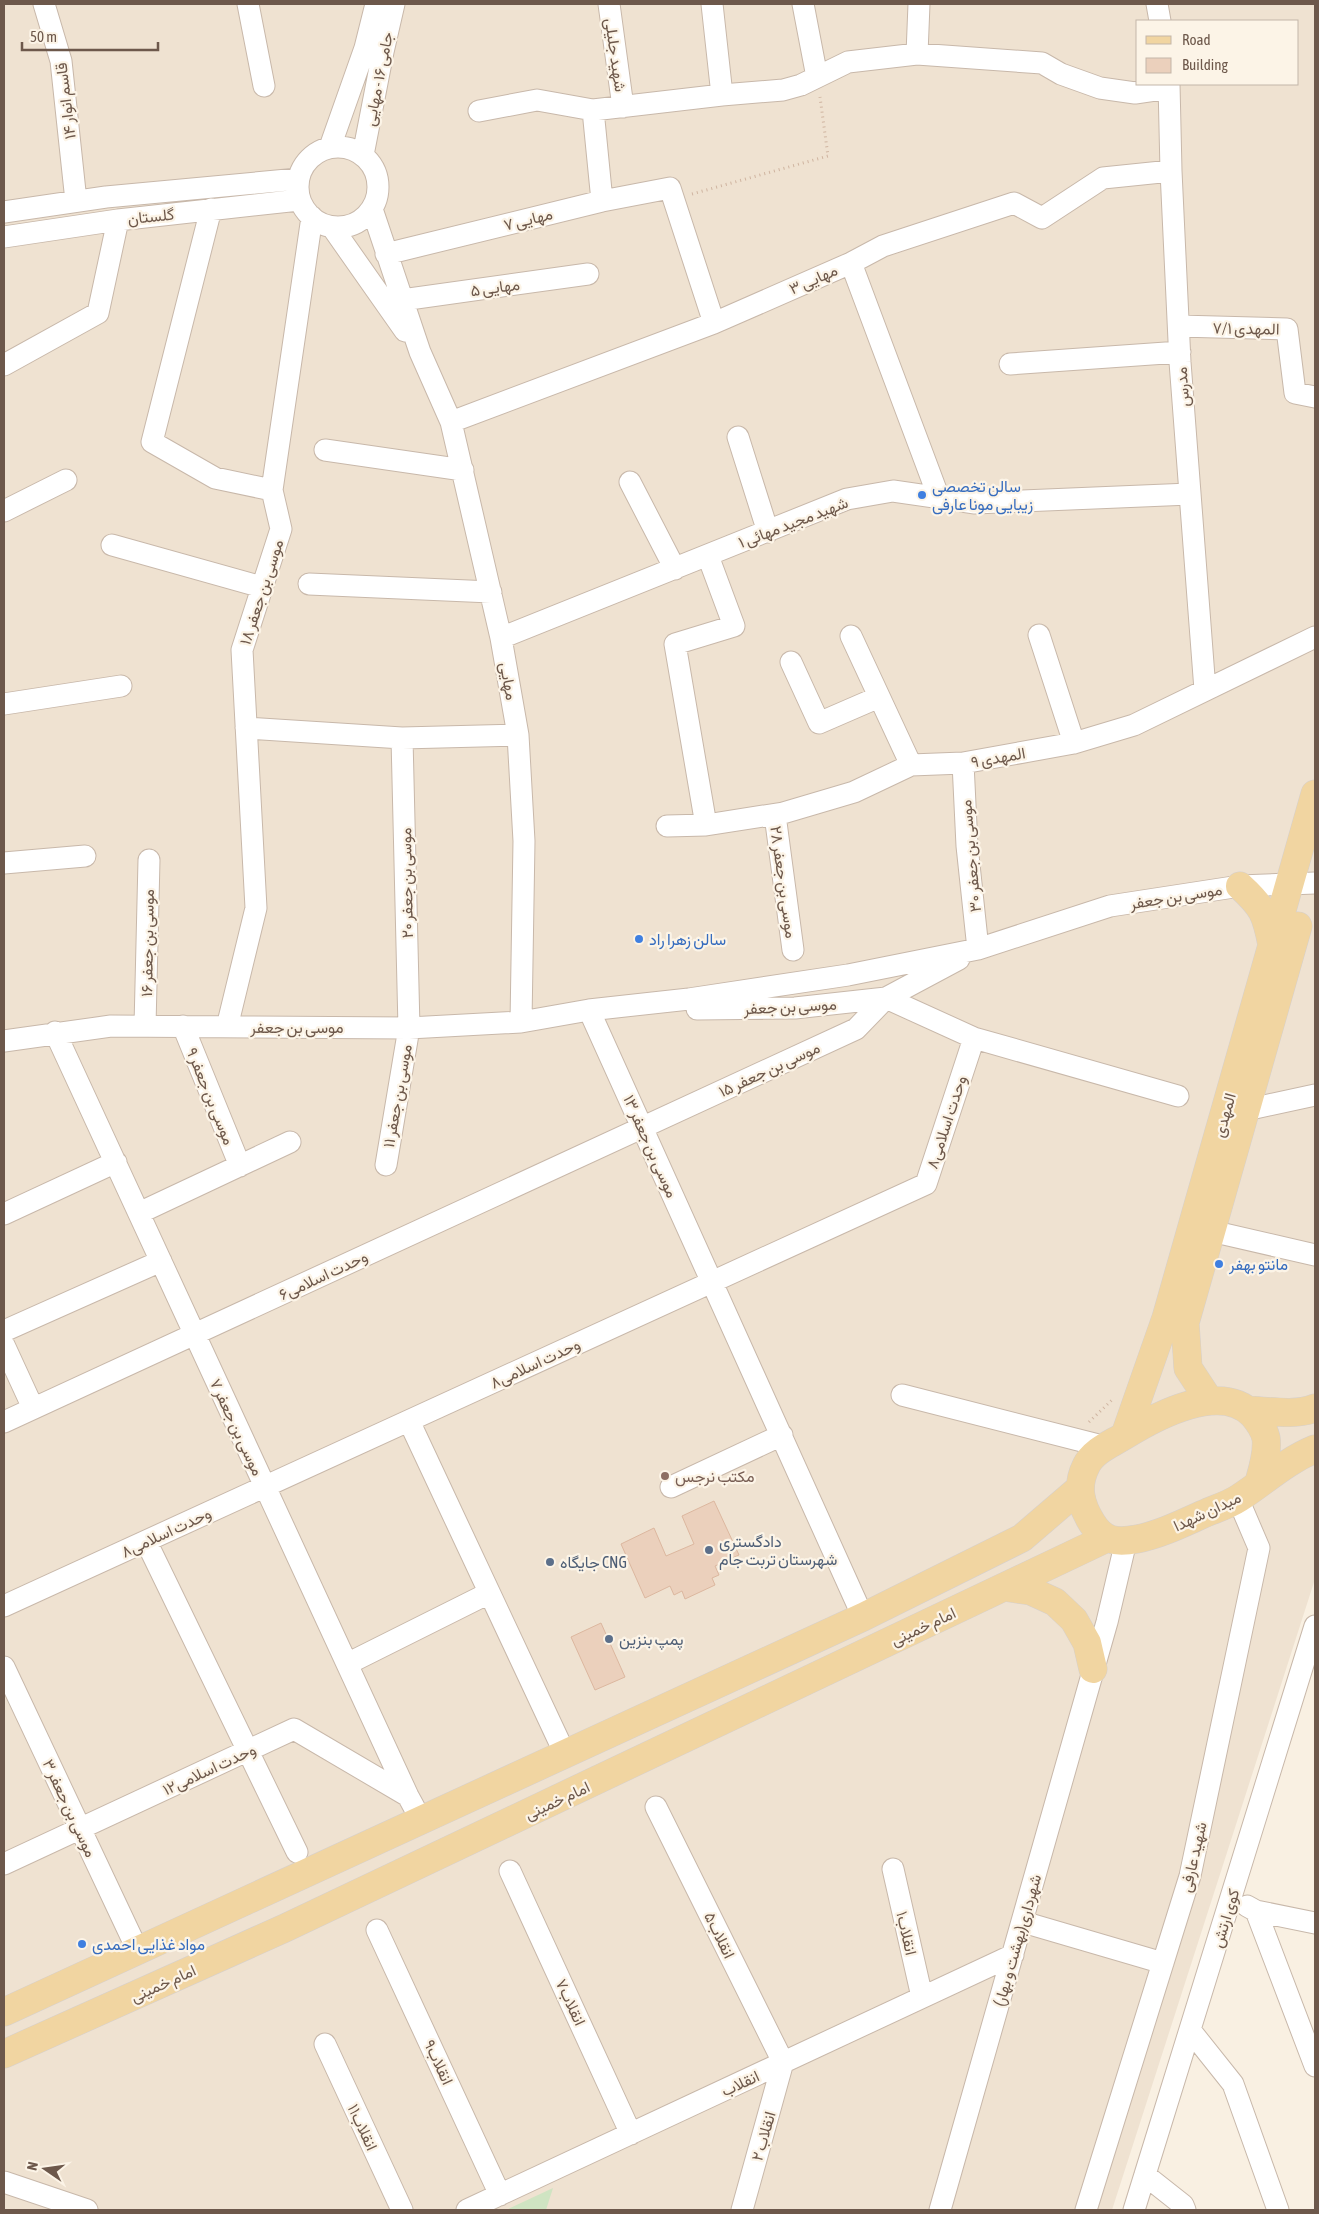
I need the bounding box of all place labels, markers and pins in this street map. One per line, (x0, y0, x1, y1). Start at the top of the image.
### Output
place label: سالن تخصصی زیبایی مونا عارفی (932, 477, 1033, 515)
marker: سالن تخصصی زیبایی مونا عارفی (916, 489, 928, 501)
place label: سالن زهرا راد (649, 930, 726, 950)
marker: سالن زهرا راد (633, 933, 645, 945)
place label: مانتو بهفر (1228, 1255, 1288, 1275)
marker: مانتو بهفر (1213, 1258, 1225, 1270)
place label: مكتب نرجس (675, 1467, 755, 1487)
marker: مكتب نرجس (659, 1470, 671, 1482)
place label: دادگستری شهرستان تربت جام (719, 1532, 837, 1570)
marker: دادگستری شهرستان تربت جام (703, 1544, 715, 1556)
place label: جایگاه CNG (560, 1553, 627, 1572)
marker: جایگاه CNG (544, 1556, 556, 1568)
place label: پمپ بنزین (619, 1630, 684, 1651)
marker: پمپ بنزین (603, 1633, 615, 1645)
place label: مواد غذایی احمدی (92, 1935, 205, 1955)
marker: مواد غذایی احمدی (76, 1938, 88, 1950)

